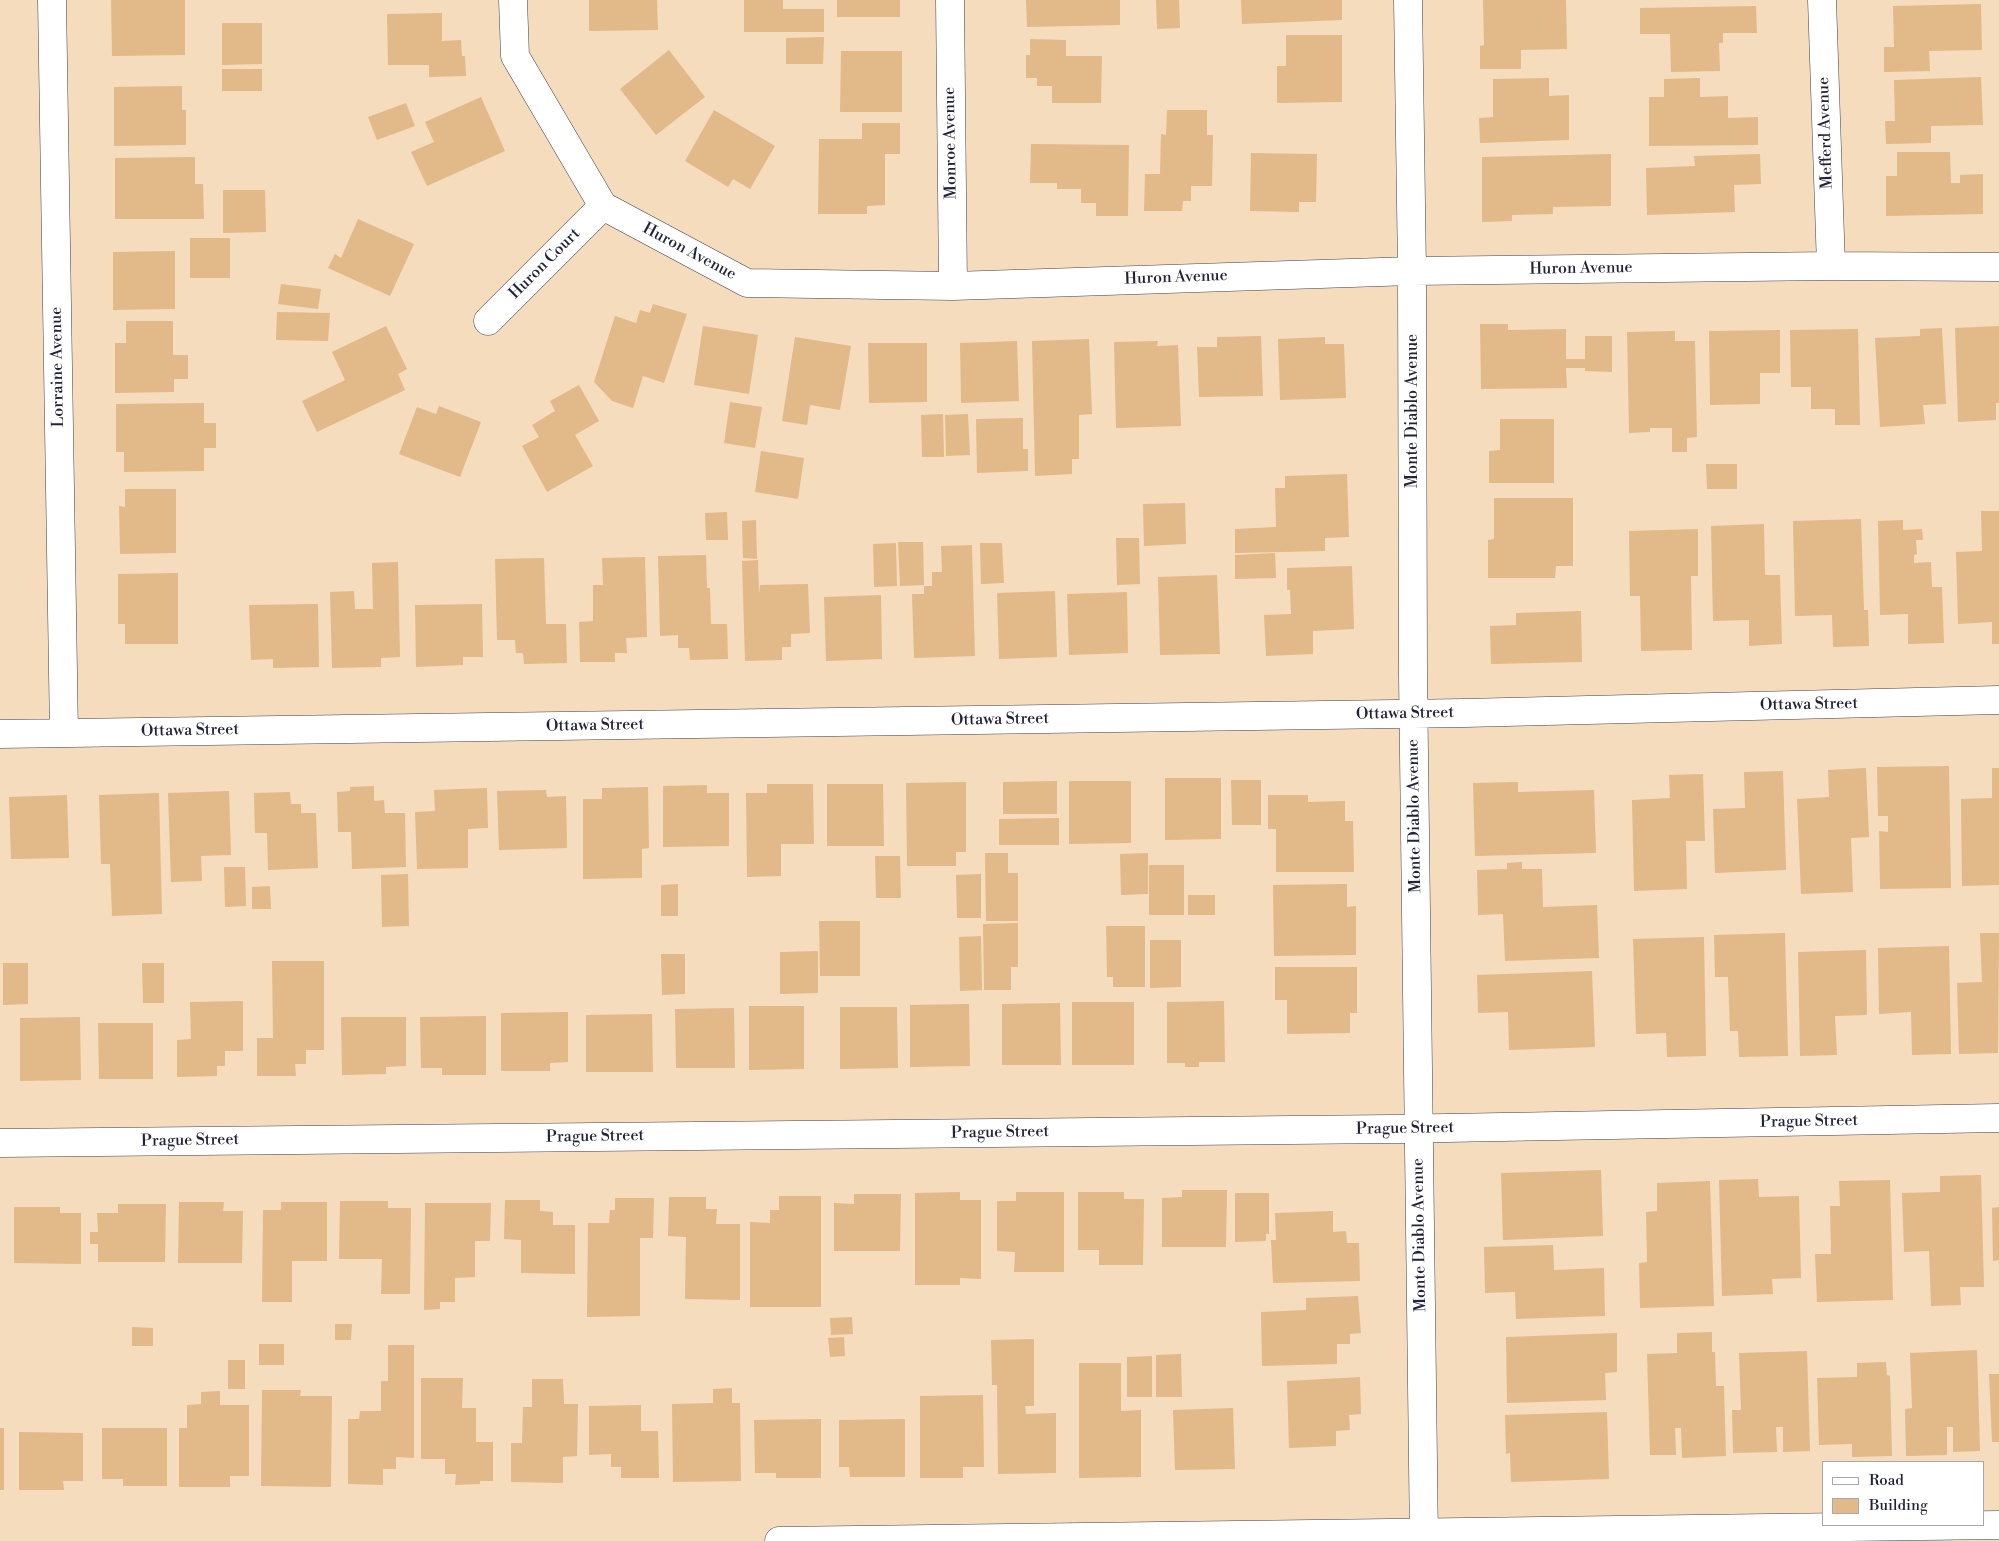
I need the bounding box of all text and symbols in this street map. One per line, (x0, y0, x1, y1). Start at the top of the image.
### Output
street label: Mefferd Avenue (1814, 77, 1838, 189)
street label: Monroe Avenue (940, 87, 962, 199)
street label: Huron Avenue (639, 219, 739, 285)
street label: Huron Court (505, 224, 585, 304)
street label: Huron Avenue (1529, 259, 1633, 279)
street label: Huron Avenue (1124, 267, 1228, 289)
street label: Lorraine Avenue (47, 306, 69, 428)
street label: Monte Diablo Avenue (1403, 334, 1423, 488)
street label: Ottawa Street (1760, 695, 1858, 715)
street label: Ottawa Street (1356, 704, 1454, 724)
street label: Ottawa Street (951, 710, 1049, 730)
street label: Ottawa Street (546, 716, 644, 736)
street label: Ottawa Street (141, 721, 239, 741)
street label: Monte Diablo Avenue (1404, 739, 1426, 893)
street label: Prague Street (1760, 1112, 1858, 1132)
street label: Prague Street (1356, 1119, 1454, 1139)
street label: Prague Street (951, 1123, 1049, 1143)
street label: Prague Street (546, 1127, 644, 1147)
street label: Prague Street (141, 1131, 239, 1151)
street label: Monte Diablo Avenue (1409, 1158, 1431, 1312)
legend (1822, 1461, 1984, 1526)
text: Road (1869, 1471, 1904, 1490)
text: Building (1869, 1496, 1928, 1515)

